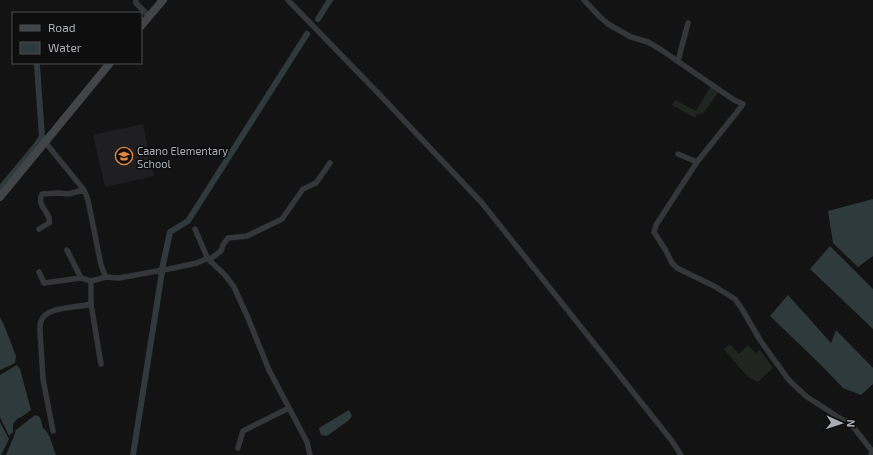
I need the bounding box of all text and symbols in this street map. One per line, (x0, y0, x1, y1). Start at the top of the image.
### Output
legend (12, 12, 142, 64)
text: Road (48, 20, 76, 34)
text: Water (48, 40, 82, 54)
place label: Caano Elementary School (137, 144, 228, 170)
school or university icon: Caano Elementary School (114, 146, 134, 166)
north arrow (821, 403, 861, 443)
text: N (845, 419, 858, 428)

